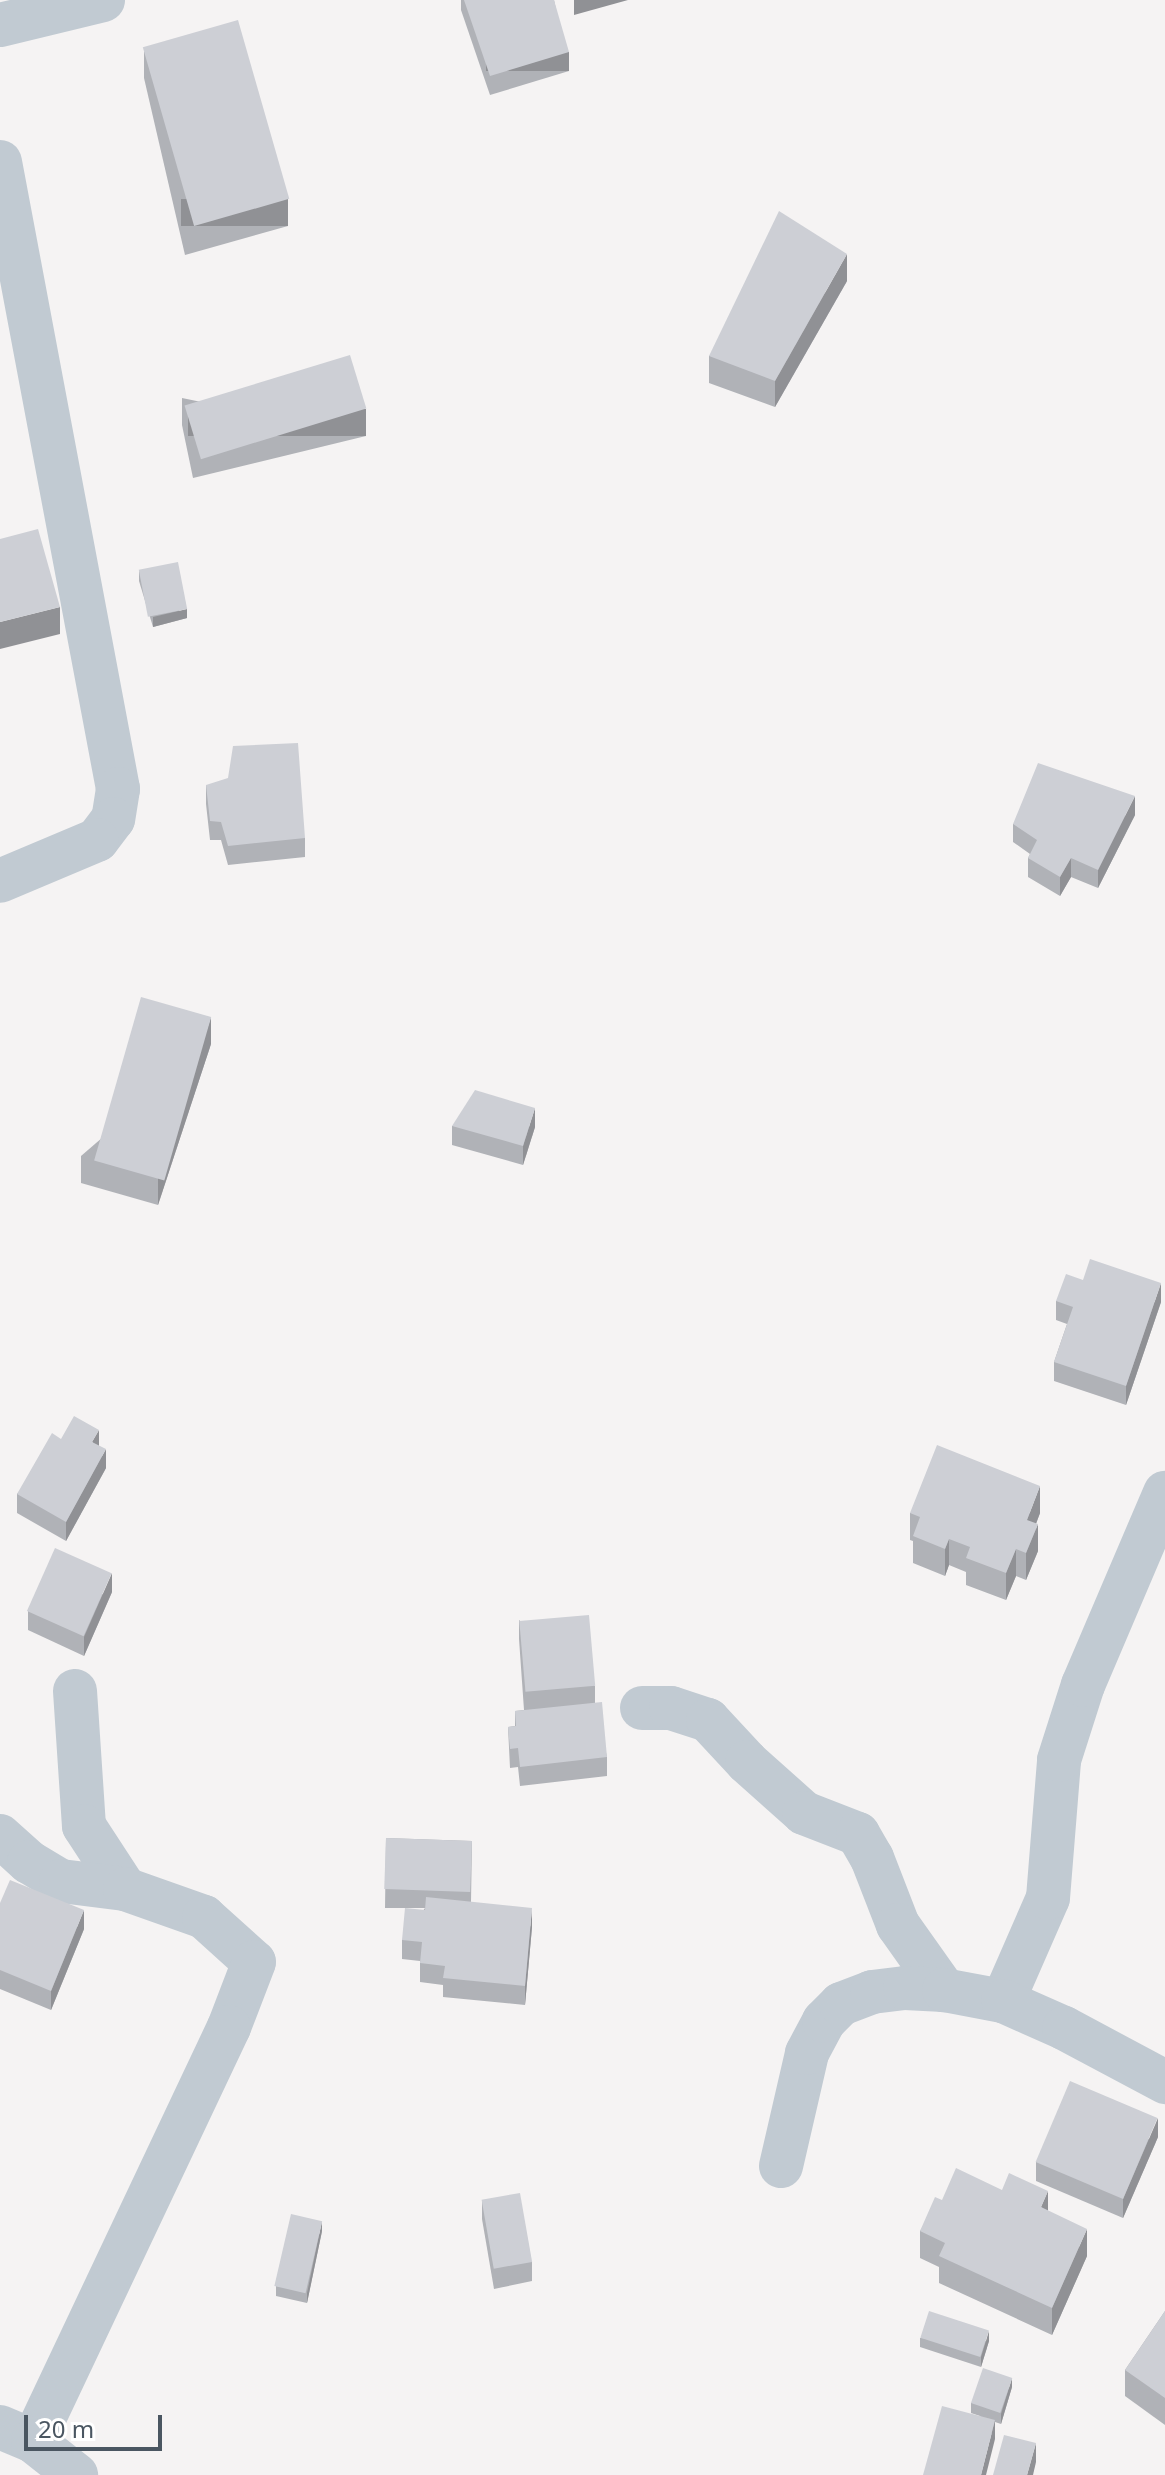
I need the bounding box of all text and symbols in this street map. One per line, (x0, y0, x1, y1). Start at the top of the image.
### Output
scale bar (28, 2399, 166, 2449)
text: 20 m (38, 2412, 94, 2445)

